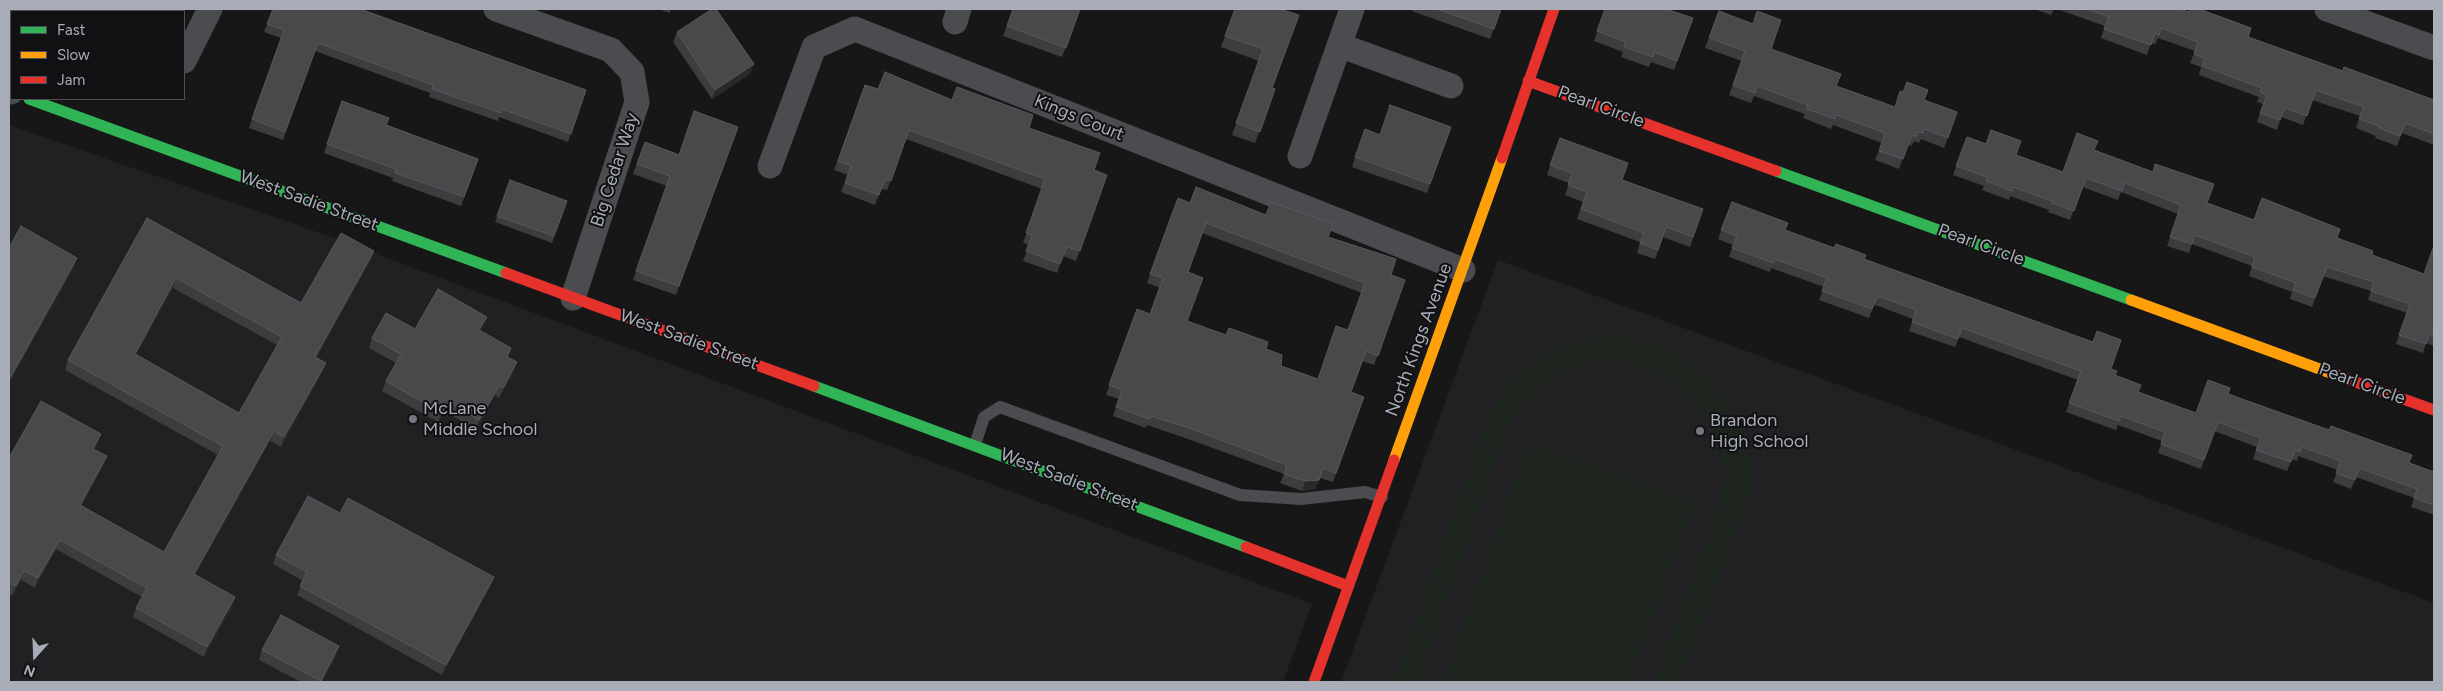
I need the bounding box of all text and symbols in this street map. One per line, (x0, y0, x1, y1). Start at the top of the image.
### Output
legend (10, 10, 185, 100)
text: Fast (57, 21, 85, 39)
text: Slow (57, 46, 90, 64)
text: Jam (57, 71, 85, 89)
street label: Pearl Circle (1555, 81, 1647, 133)
street label: Kings Court (1031, 90, 1127, 146)
street label: Big Cedar Way (586, 110, 644, 230)
street label: West Sadie Street (237, 166, 381, 236)
street label: Pearl Circle (1935, 219, 2027, 271)
street label: North Kings Avenue (1381, 261, 1457, 419)
street label: West Sadie Street (617, 305, 761, 375)
street label: Pearl Circle (2316, 358, 2408, 410)
place label: McLane Middle School (423, 398, 537, 440)
place label: Brandon High School (1710, 410, 1808, 452)
marker: McLane Middle School (407, 413, 419, 425)
marker: Brandon High School (1694, 425, 1706, 437)
street label: West Sadie Street (997, 444, 1141, 516)
north arrow (10, 631, 60, 681)
text: N (22, 661, 38, 680)

